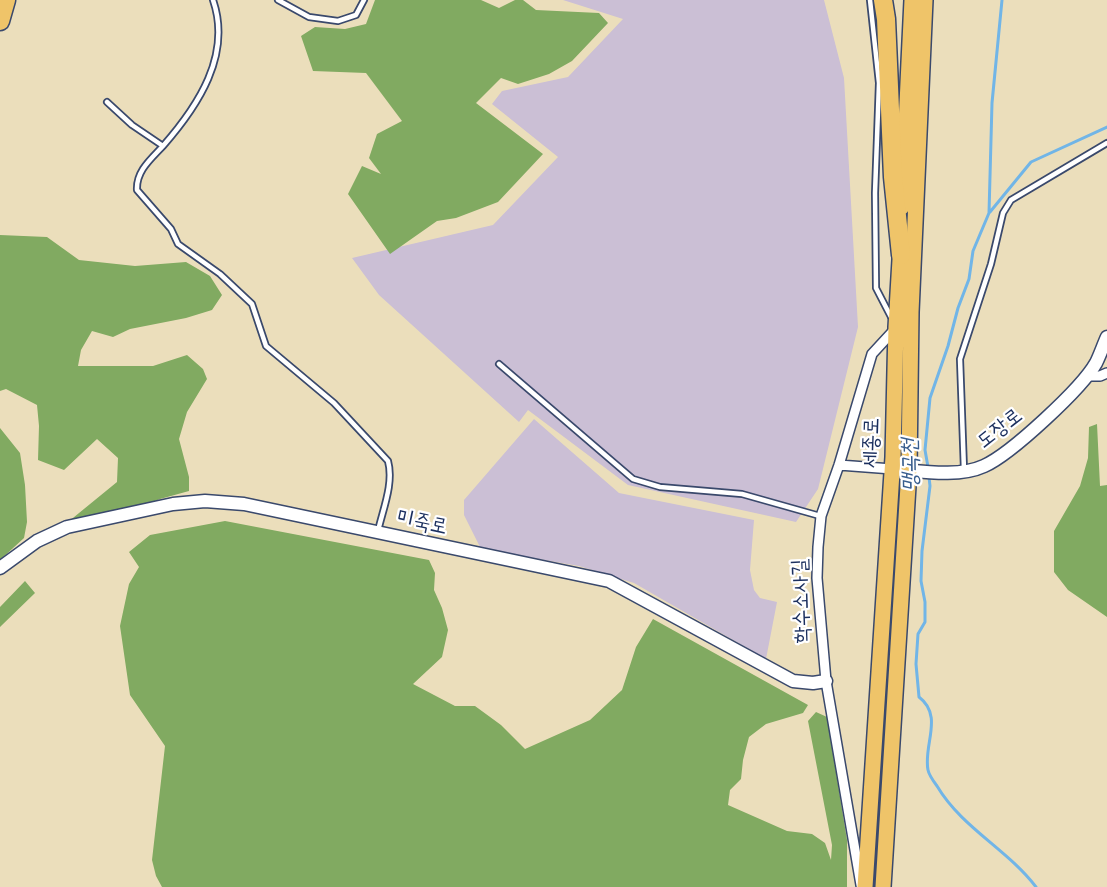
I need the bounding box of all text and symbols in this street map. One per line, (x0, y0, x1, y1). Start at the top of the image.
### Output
street label: 도장로 (972, 403, 1028, 455)
street label: 세종로 (859, 417, 885, 469)
water label: 맹곡천 (897, 438, 925, 492)
street label: 미죽로 (395, 505, 449, 541)
street label: 학수소사길 (788, 558, 816, 644)

